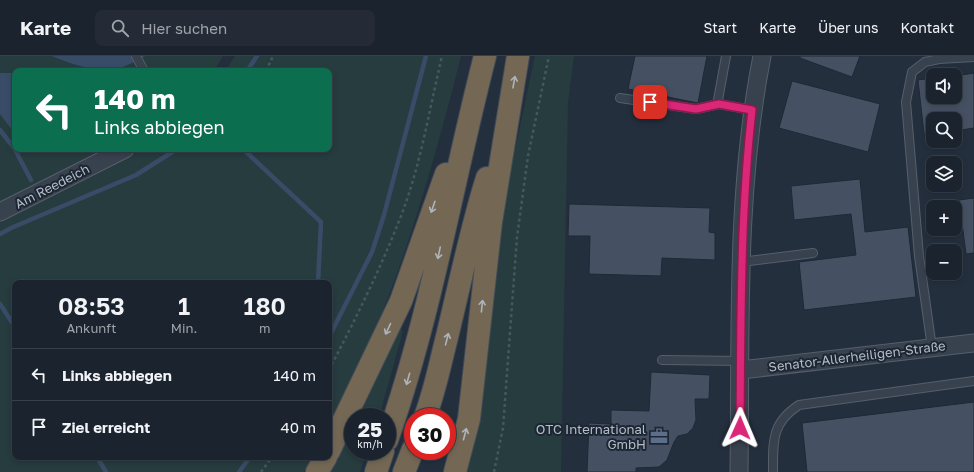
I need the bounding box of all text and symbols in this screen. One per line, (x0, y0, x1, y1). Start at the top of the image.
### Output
search box (95, 10, 375, 46)
text: Karte (20, 16, 71, 39)
icon: search (109, 17, 131, 39)
text: Hier suchen (141, 19, 227, 37)
text: Start (704, 19, 737, 36)
text: Karte (759, 19, 796, 36)
text: Über uns (818, 19, 878, 36)
text: Kontakt (900, 19, 954, 36)
map controls (926, 68, 962, 280)
button: sound (926, 68, 962, 104)
one-way arrow (510, 76, 518, 89)
text: 140 m (94, 82, 176, 115)
icon: left (28, 84, 80, 136)
pin (633, 85, 667, 119)
icon: arrive (639, 91, 661, 113)
button: search (926, 112, 962, 148)
text: Links abbiegen (94, 116, 225, 138)
button: layers (926, 156, 962, 192)
street label: Am Reedeich (12, 160, 92, 212)
button: + (926, 200, 962, 236)
one-way arrow (428, 201, 436, 213)
button: − (926, 244, 962, 280)
one-way arrow (434, 246, 442, 259)
text: 08:53 (58, 291, 125, 320)
text: 1 (178, 291, 190, 320)
text: 180 (243, 291, 286, 320)
one-way arrow (479, 300, 486, 313)
text: Ankunft (66, 320, 116, 336)
text: Min. (171, 320, 197, 336)
text: m (259, 320, 270, 336)
one-way arrow (384, 322, 391, 334)
one-way arrow (444, 333, 451, 346)
street label: Senator-Allerheiligen-Straße (768, 337, 946, 375)
icon: left (28, 364, 50, 386)
text: Links abbiegen (62, 366, 172, 384)
text: 140 m (273, 366, 316, 384)
one-way arrow (404, 372, 411, 385)
position arrow (719, 407, 761, 449)
speed limit sign: 30 (404, 408, 456, 460)
icon: arrive (28, 416, 50, 438)
text: 25 (358, 417, 382, 441)
text: Ziel erreicht (62, 418, 150, 436)
text: 40 m (281, 418, 316, 436)
place label: OTC International GmbH (536, 421, 646, 452)
office icon: OTC International GmbH (649, 426, 669, 446)
one-way arrow (462, 428, 469, 441)
text: km/h (357, 438, 383, 450)

